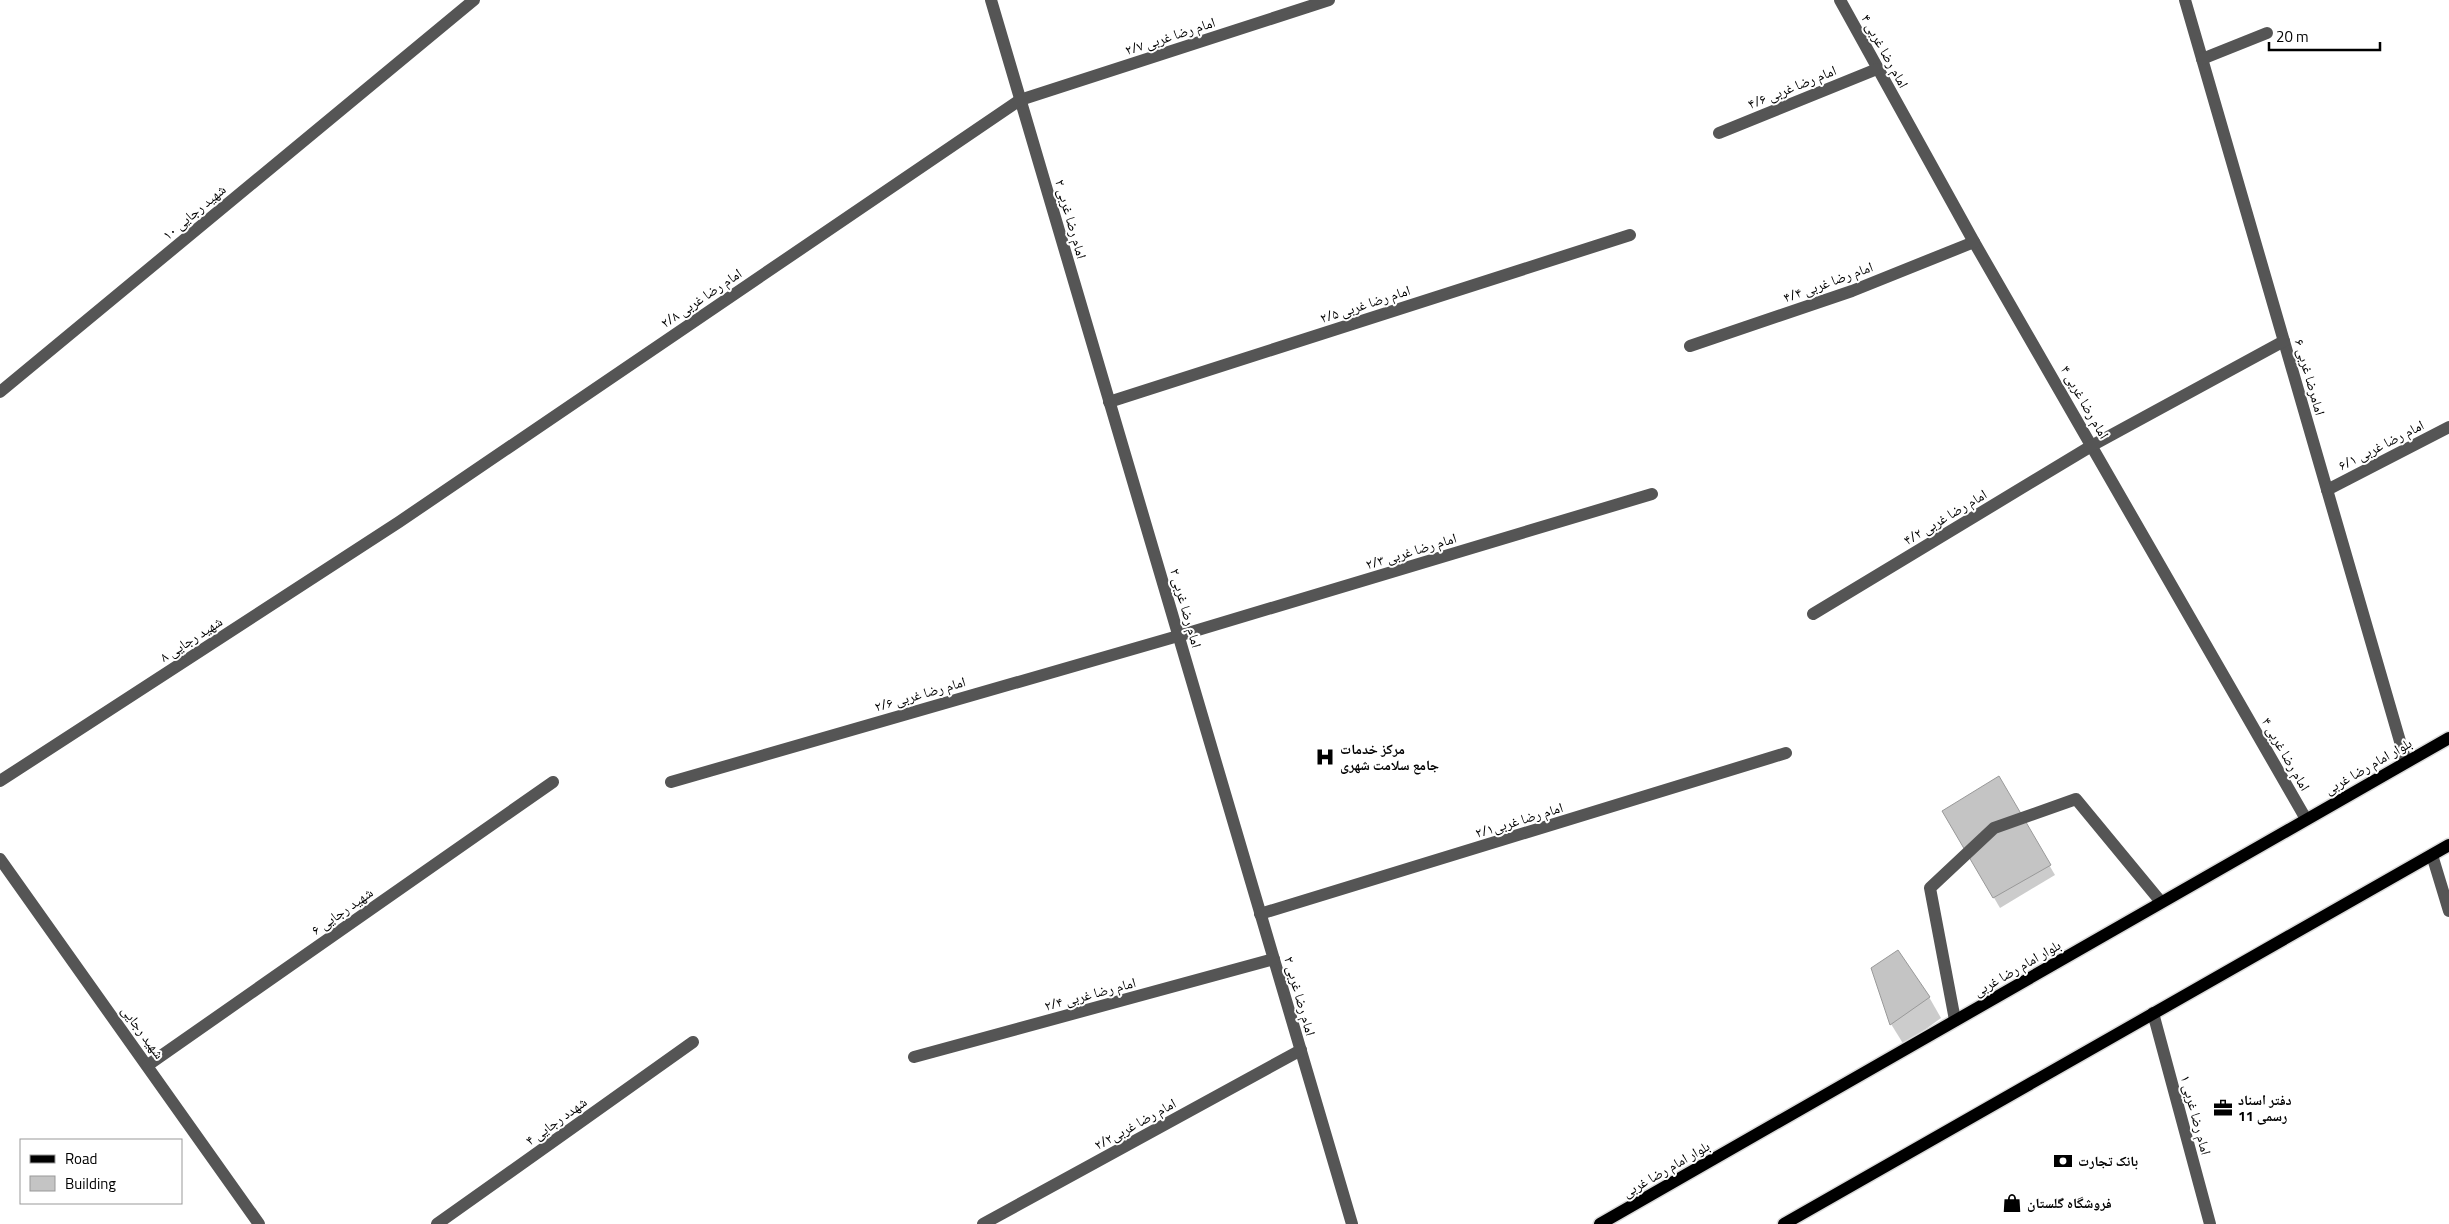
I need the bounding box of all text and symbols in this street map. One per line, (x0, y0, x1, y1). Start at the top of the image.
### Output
street label: امام رضا غربی ۴ (1856, 10, 1914, 92)
street label: امام رضا غربی ۲/۷ (1122, 11, 1218, 60)
scale bar (2269, 20, 2380, 52)
text: 20 m (2276, 25, 2309, 48)
street label: امام رضا غربی ۴/۶ (1744, 59, 1839, 114)
street label: امام رضا غربی ۲ (1050, 177, 1093, 261)
street label: شهید رجایی ۱۰ (157, 179, 230, 244)
street label: امام رضا غربی ۴/۴ (1780, 256, 1876, 307)
street label: امام رضا غربی ۲/۸ (656, 263, 745, 333)
street label: امام رضا غربی ۲/۵ (1317, 279, 1413, 328)
street label: امامرضا غربی ۶ (2290, 336, 2331, 417)
street label: امام رضا غربی ۴ (2056, 361, 2115, 442)
street label: امام رضا غربی ۶/۱ (2334, 414, 2427, 475)
street label: امام رضا غربی ۴/۲ (1899, 483, 1990, 550)
street label: امام رضا غربی ۲/۳ (1363, 527, 1459, 574)
street label: امام رضا غربی ۲ (1165, 566, 1208, 650)
street label: شهید رجایی ۸ (155, 610, 226, 667)
street label: امام رضا غربی ۲/۶ (872, 670, 968, 717)
street label: امام رضا غربی ۴ (2257, 713, 2316, 794)
street label: بلوار امام رضا غربی (2320, 732, 2416, 799)
place label: مرکز خدمات جامع سلامت شهری (1340, 738, 1439, 775)
hospital icon: مرکز خدمات جامع سلامت شهری (1314, 746, 1336, 768)
street label: امام رضا غربی۲/۱ (1472, 796, 1565, 843)
street label: شهید رجایی ۶ (307, 882, 377, 940)
street label: بلوار امام رضا غربی (1969, 934, 2065, 1001)
street label: امام رضا غربی ۲ (1279, 954, 1322, 1038)
street label: امام رضا غربی ۲/۴ (1042, 971, 1138, 1016)
street label: شهید رجایی (117, 1001, 170, 1063)
street label: امام رضا غربی ۱ (2176, 1073, 2217, 1157)
place label: دفتر اسناد رسمی 11 (2238, 1089, 2292, 1126)
street label: شهدد رجایی ۴ (521, 1091, 591, 1150)
street label: امام رضا غربی۲/۲ (1090, 1092, 1180, 1155)
office icon: دفتر اسناد رسمی 11 (2212, 1097, 2234, 1119)
street label: بلوار امام رضا غربی (1618, 1135, 1714, 1202)
legend (20, 1139, 182, 1204)
text: Road (65, 1147, 97, 1170)
bank icon: بانک تجارت (2052, 1150, 2074, 1172)
place label: بانک تجارت (2078, 1150, 2138, 1171)
text: Building (65, 1172, 116, 1195)
shop icon: فروشگاه گلستان (2001, 1192, 2023, 1214)
place label: فروشگاه گلستان (2027, 1192, 2112, 1213)

